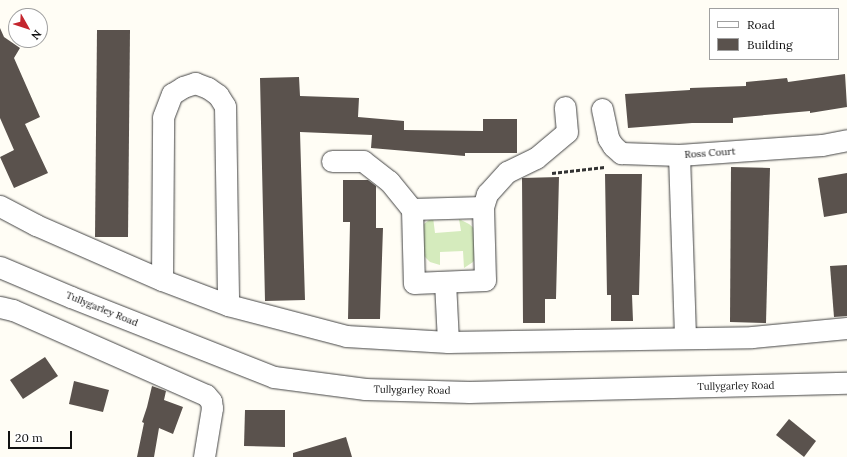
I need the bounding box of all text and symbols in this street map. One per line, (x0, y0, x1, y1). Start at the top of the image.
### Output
north arrow (8, 8, 48, 48)
legend (709, 8, 839, 60)
text: Road (747, 17, 775, 32)
text: N (28, 27, 45, 43)
text: Building (747, 37, 793, 52)
street label: Ross Court (684, 145, 736, 161)
street label: Tullygarley Road (64, 289, 140, 329)
street label: Tullygarley Road (697, 379, 775, 393)
street label: Tullygarley Road (373, 383, 451, 397)
scale bar (10, 423, 74, 449)
text: 20 m (15, 430, 43, 445)

